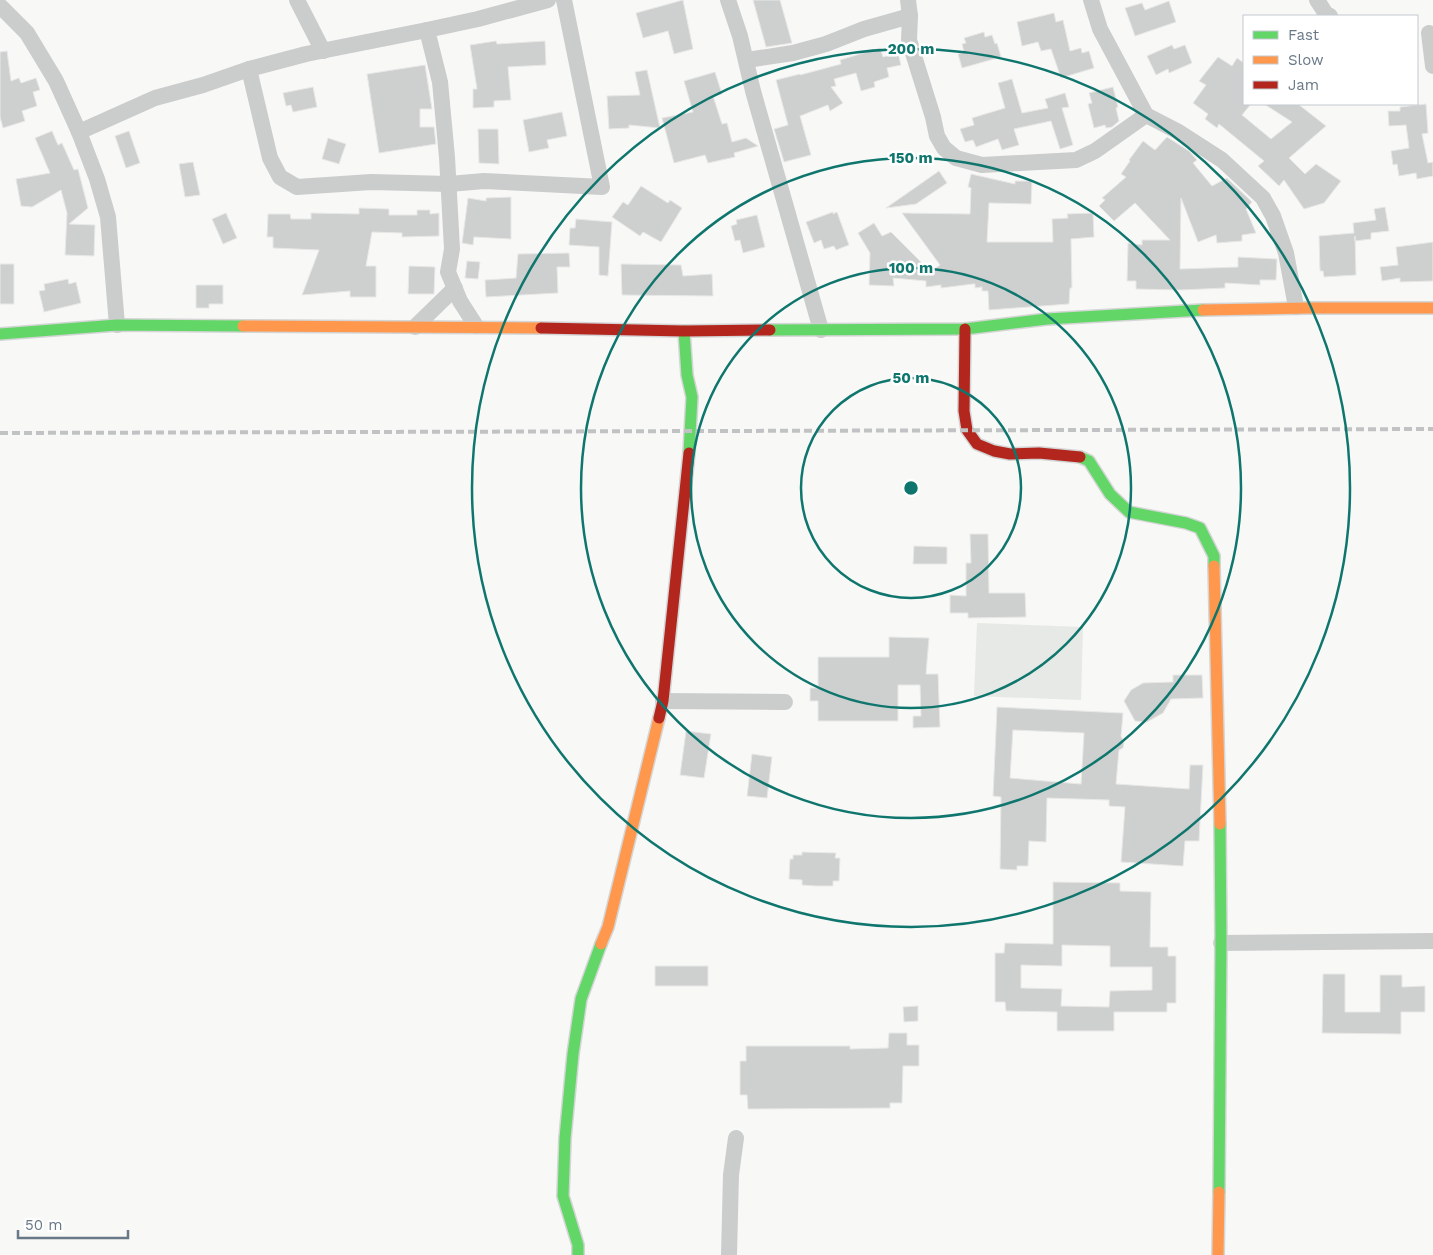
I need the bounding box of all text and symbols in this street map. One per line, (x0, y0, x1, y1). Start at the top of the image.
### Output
legend (1243, 15, 1418, 105)
text: Fast (1288, 26, 1320, 44)
text: 200 m (888, 40, 934, 58)
text: Slow (1288, 51, 1324, 69)
text: Jam (1288, 76, 1319, 94)
text: 150 m (889, 149, 933, 167)
text: 100 m (889, 259, 933, 277)
text: 50 m (893, 369, 929, 387)
centre of rings (902, 479, 920, 497)
scale bar (18, 1208, 128, 1240)
text: 50 m (25, 1216, 62, 1234)

